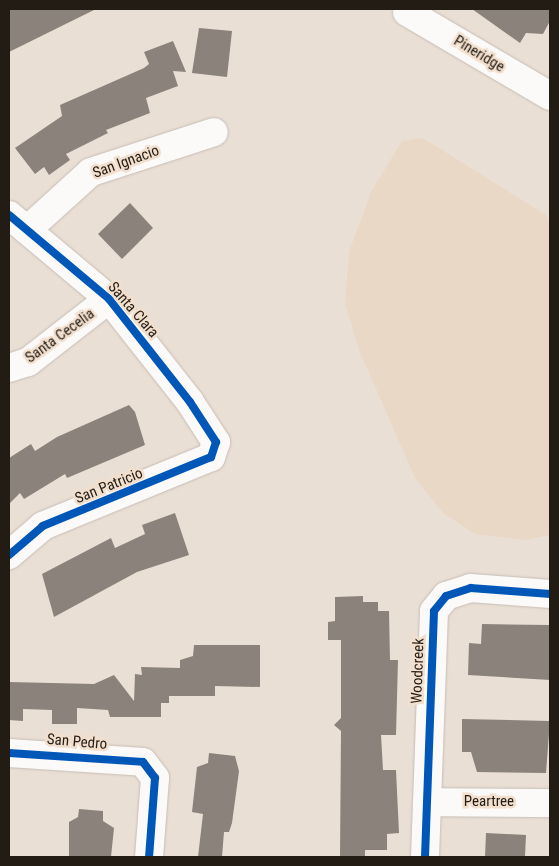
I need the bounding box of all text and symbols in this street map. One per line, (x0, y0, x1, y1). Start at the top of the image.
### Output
street label: Pineridge (450, 32, 508, 76)
street label: San Ignacio (90, 142, 162, 182)
street label: Santa Clara (104, 278, 162, 342)
street label: Santa Cecelia (22, 305, 98, 367)
street label: San Patricio (73, 464, 145, 508)
street label: Woodcreek (408, 638, 428, 704)
street label: San Pedro (46, 730, 108, 754)
street label: Peartree (464, 793, 514, 811)

